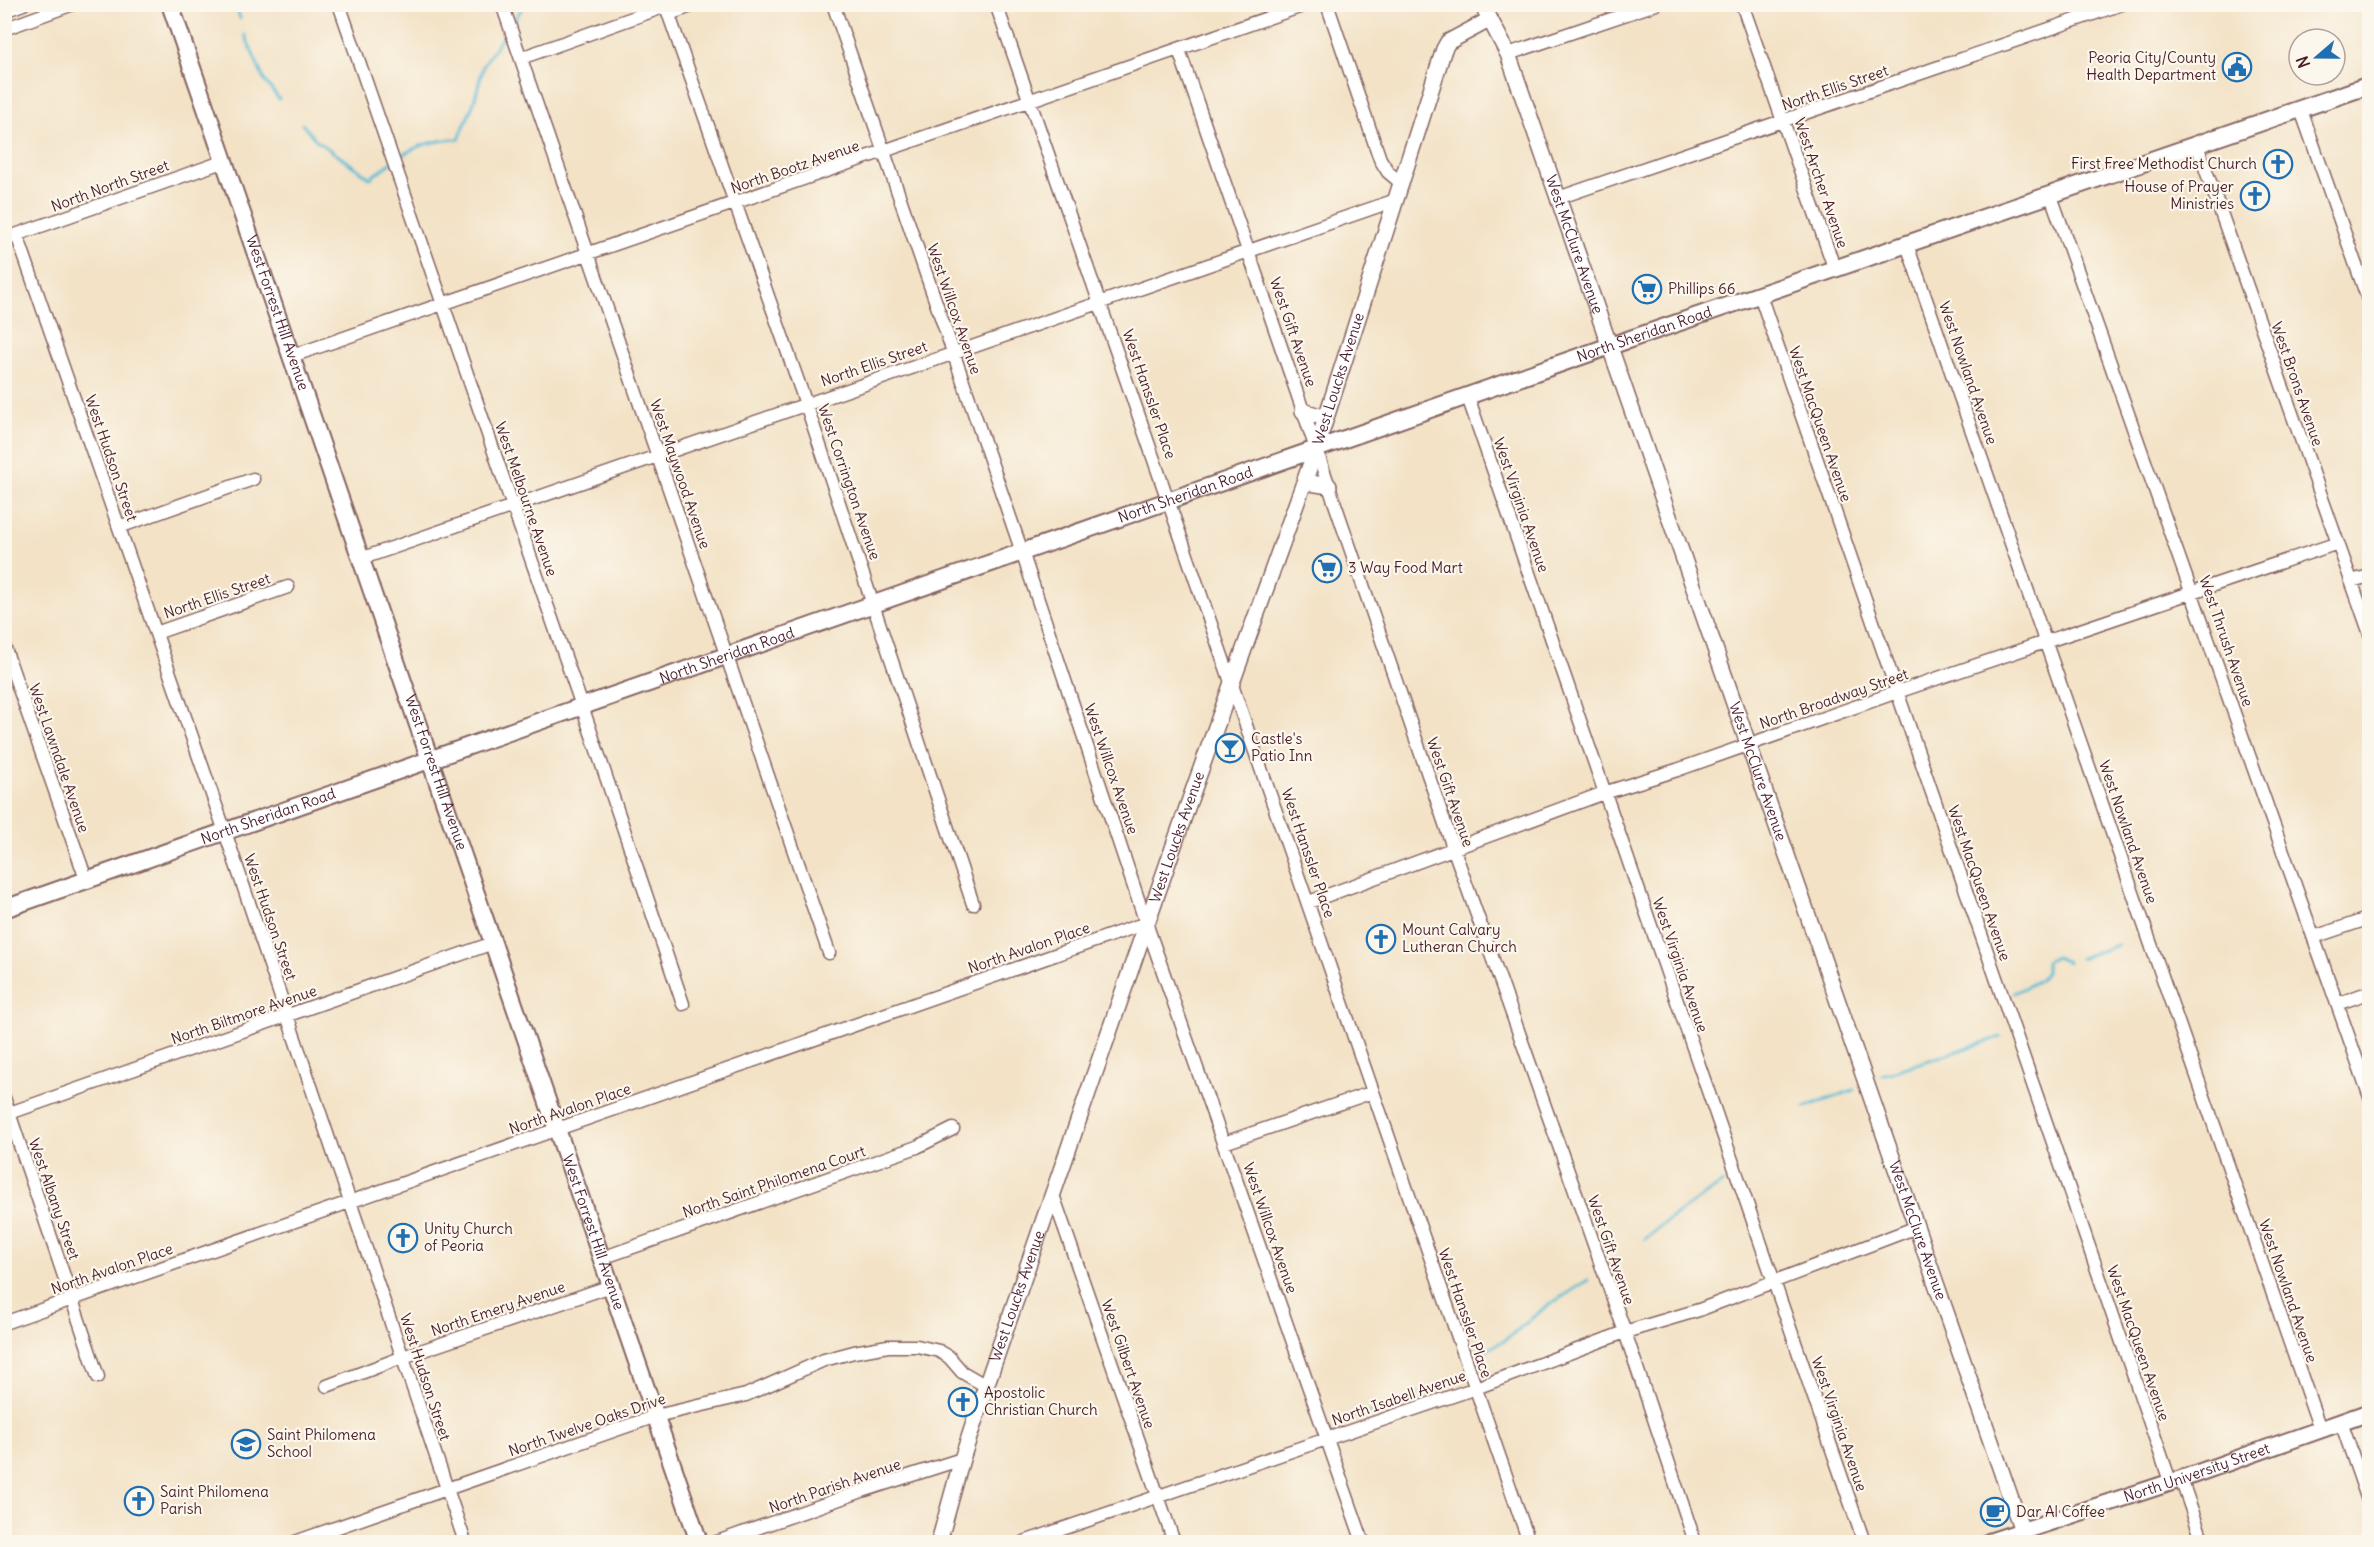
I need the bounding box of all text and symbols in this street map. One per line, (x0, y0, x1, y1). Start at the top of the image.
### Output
north arrow (2287, 27, 2347, 87)
place label: Peoria City/County Health Department (2086, 48, 2216, 84)
public building icon: Peoria City/County Health Department (2221, 51, 2253, 83)
text: N (2292, 54, 2314, 71)
street label: North Ellis Street (1779, 60, 1891, 115)
street label: West Archer Avenue (1790, 115, 1853, 250)
street label: North Bootz Avenue (728, 136, 862, 197)
church icon: First Free Methodist Church (2262, 148, 2294, 180)
place label: First Free Methodist Church (2071, 154, 2257, 173)
street label: North North Street (48, 155, 171, 216)
street label: West McClure Avenue (1542, 172, 1608, 316)
place label: House of Prayer Ministries (2125, 177, 2234, 213)
church icon: House of Prayer Ministries (2239, 180, 2271, 212)
street label: West Forrest Hill Avenue (242, 233, 314, 393)
street label: West Willcox Avenue (923, 241, 986, 377)
supermarket icon: Phillips 66 (1631, 273, 1663, 305)
street label: West Gift Avenue (1266, 275, 1321, 389)
place label: Phillips 66 (1668, 279, 1735, 298)
street label: West Nowland Avenue (1935, 299, 2002, 447)
street label: North Sheridan Road (1574, 302, 1714, 366)
street label: West Loucks Avenue (1308, 310, 1368, 447)
street label: West Brons Avenue (2267, 319, 2328, 448)
street label: West Hanssler Place (1118, 327, 1181, 461)
street label: North Ellis Street (818, 336, 930, 391)
street label: West MacQueen Avenue (1785, 344, 1856, 504)
street label: West Hudson Street (81, 392, 142, 524)
street label: West Maywood Avenue (646, 397, 715, 551)
street label: West Corrington Avenue (814, 401, 885, 562)
street label: West Melbourne Avenue (491, 419, 562, 579)
street label: West Virginia Avenue (1489, 435, 1553, 575)
street label: North Sheridan Road (1115, 462, 1255, 527)
supermarket icon: 3 Way Food Mart (1311, 552, 1343, 584)
place label: 3 Way Food Mart (1348, 558, 1463, 577)
street label: North Ellis Street (161, 568, 273, 623)
street label: West Thrush Avenue (2195, 573, 2258, 709)
street label: North Sheridan Road (657, 623, 797, 687)
street label: North Broadway Street (1757, 664, 1911, 733)
street label: West Lawndale Avenue (25, 681, 94, 835)
street label: West Forrest Hill Avenue (401, 692, 472, 852)
street label: West McClure Avenue (1725, 699, 1791, 843)
street label: West Willcox Avenue (1080, 701, 1143, 837)
place label: Castle's Patio Inn (1251, 729, 1313, 765)
bar icon: Castle's Patio Inn (1214, 732, 1246, 764)
street label: West Gift Avenue (1423, 735, 1478, 849)
street label: West Nowland Avenue (2095, 758, 2162, 906)
street label: West Loucks Avenue (1145, 769, 1208, 905)
street label: North Sheridan Road (198, 783, 338, 848)
street label: West Hanssler Place (1277, 786, 1340, 920)
street label: West MacQueen Avenue (1944, 803, 2015, 963)
street label: West Hudson Street (240, 851, 301, 983)
street label: West Virginia Avenue (1648, 895, 1712, 1035)
street label: North Avalon Place (965, 918, 1092, 977)
place label: Mount Calvary Lutheran Church (1402, 920, 1517, 956)
church icon: Mount Calvary Lutheran Church (1365, 923, 1397, 955)
street label: North Biltmore Avenue (168, 981, 319, 1048)
street label: North Avalon Place (506, 1079, 633, 1138)
street label: West Albany Street (25, 1136, 84, 1262)
street label: North Saint Philomena Court (680, 1141, 868, 1222)
street label: West Forrest Hill Avenue (558, 1152, 629, 1312)
street label: West McClure Avenue (1885, 1158, 1951, 1302)
street label: West Willcox Avenue (1239, 1160, 1302, 1296)
street label: West Gift Avenue (1584, 1193, 1639, 1307)
street label: West Nowland Avenue (2255, 1217, 2322, 1365)
place label: Unity Church of Peoria (424, 1219, 513, 1255)
church icon: Unity Church of Peoria (387, 1222, 419, 1254)
street label: West Loucks Avenue (985, 1228, 1048, 1364)
street label: North Avalon Place (48, 1239, 175, 1298)
street label: West Hanssler Place (1434, 1246, 1497, 1380)
street label: West MacQueen Avenue (2103, 1263, 2174, 1423)
street label: North Emery Avenue (428, 1277, 567, 1340)
street label: West Gilbert Avenue (1097, 1297, 1160, 1431)
street label: West Hudson Street (396, 1311, 455, 1443)
street label: West Virginia Avenue (1807, 1354, 1871, 1494)
street label: North Isabell Avenue (1329, 1366, 1469, 1429)
place label: Apostolic Christian Church (984, 1383, 1098, 1419)
church icon: Apostolic Christian Church (947, 1386, 979, 1418)
street label: North Twelve Oaks Drive (506, 1389, 668, 1460)
place label: Saint Philomena School (267, 1425, 376, 1461)
school or university icon: Saint Philomena School (230, 1428, 262, 1460)
street label: North University Street (2121, 1438, 2272, 1506)
street label: North Parish Avenue (766, 1454, 903, 1517)
place label: Saint Philomena Parish (160, 1482, 269, 1518)
church icon: Saint Philomena Parish (123, 1485, 155, 1517)
cafe icon: Dar Al Coffee (1979, 1496, 2011, 1528)
place label: Dar Al Coffee (2016, 1502, 2105, 1521)

